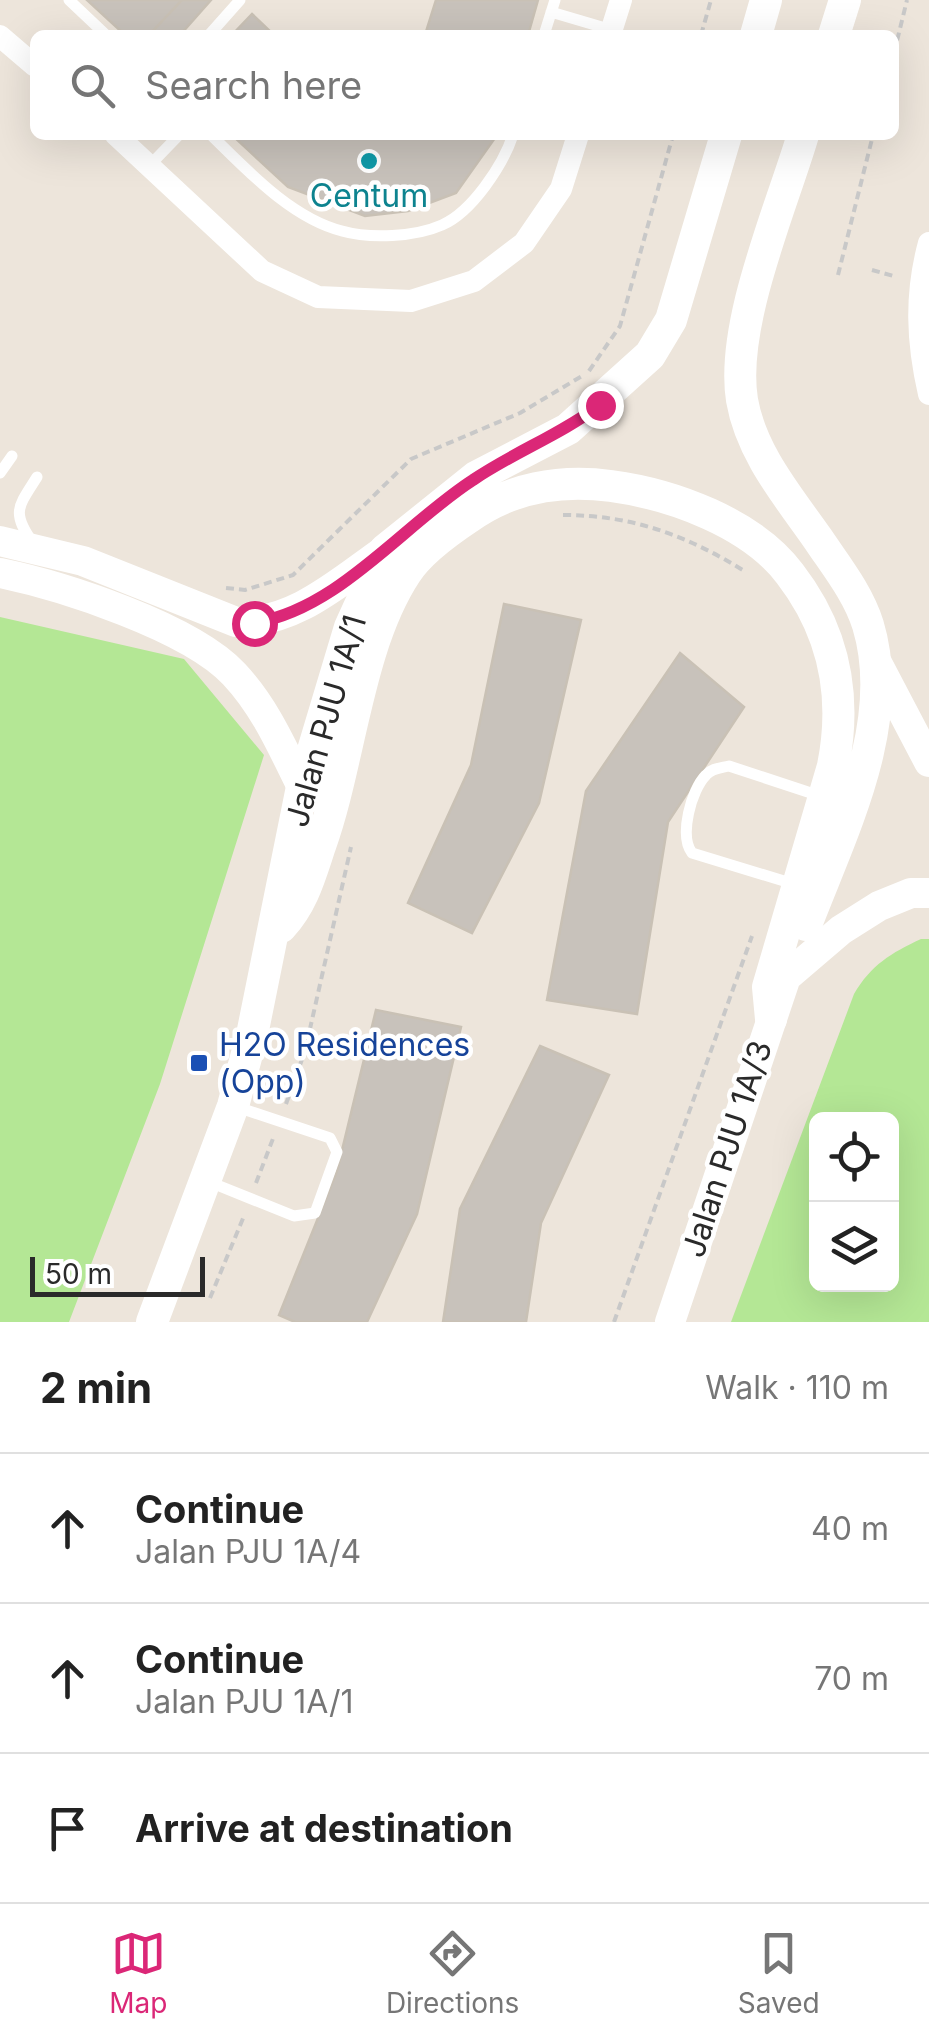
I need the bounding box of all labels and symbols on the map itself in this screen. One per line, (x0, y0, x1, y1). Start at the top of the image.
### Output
marker: Centum (358, 150, 380, 172)
place label: Centum (310, 176, 428, 215)
route end (578, 383, 624, 429)
route start (232, 601, 278, 647)
street label: Jalan PJU 1A/1 (277, 610, 374, 831)
place label: H2O Residences (Opp) (219, 1025, 470, 1101)
street label: Jalan PJU 1A/3 (673, 1036, 780, 1262)
marker: H2O Residences (Opp) (188, 1052, 210, 1074)
scale bar (30, 1252, 205, 1296)

